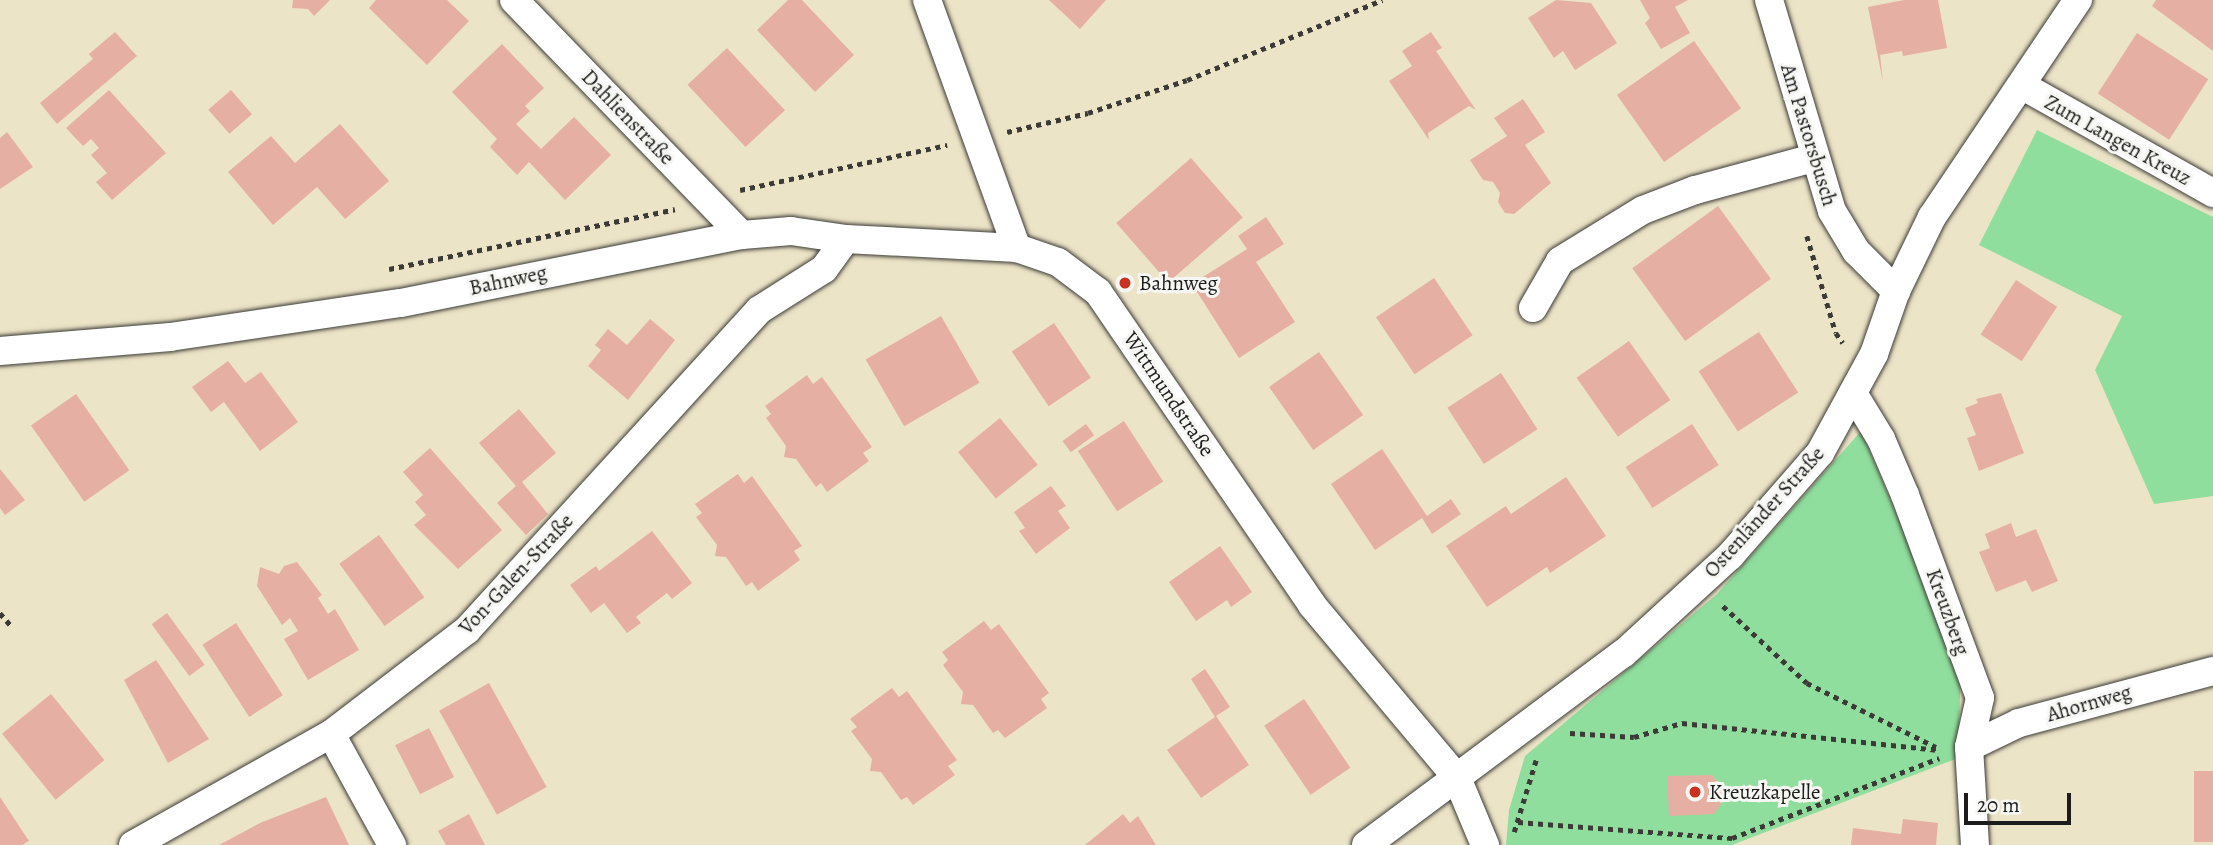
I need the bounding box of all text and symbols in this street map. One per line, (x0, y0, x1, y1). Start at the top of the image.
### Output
street label: Am Pastorsbusch (1775, 61, 1843, 209)
street label: Dahlienstraße (576, 64, 680, 170)
street label: Zum Langen Kreuz (2040, 89, 2196, 191)
street label: Bahnweg (467, 259, 549, 301)
place label: Bahnweg (1139, 270, 1218, 296)
marker: Bahnweg (1117, 275, 1133, 291)
street label: Wittmundstraße (1118, 327, 1220, 461)
street label: Ostenländer Straße (1699, 441, 1829, 583)
street label: Von-Galen-Straße (453, 508, 579, 640)
street label: Kreuzberg (1921, 565, 1975, 659)
street label: Ahornweg (2044, 679, 2134, 727)
scale bar (1968, 778, 2075, 822)
place label: Kreuzkapelle (1709, 779, 1820, 805)
marker: Kreuzkapelle (1687, 784, 1703, 800)
text: 20 m (1977, 791, 2020, 819)

